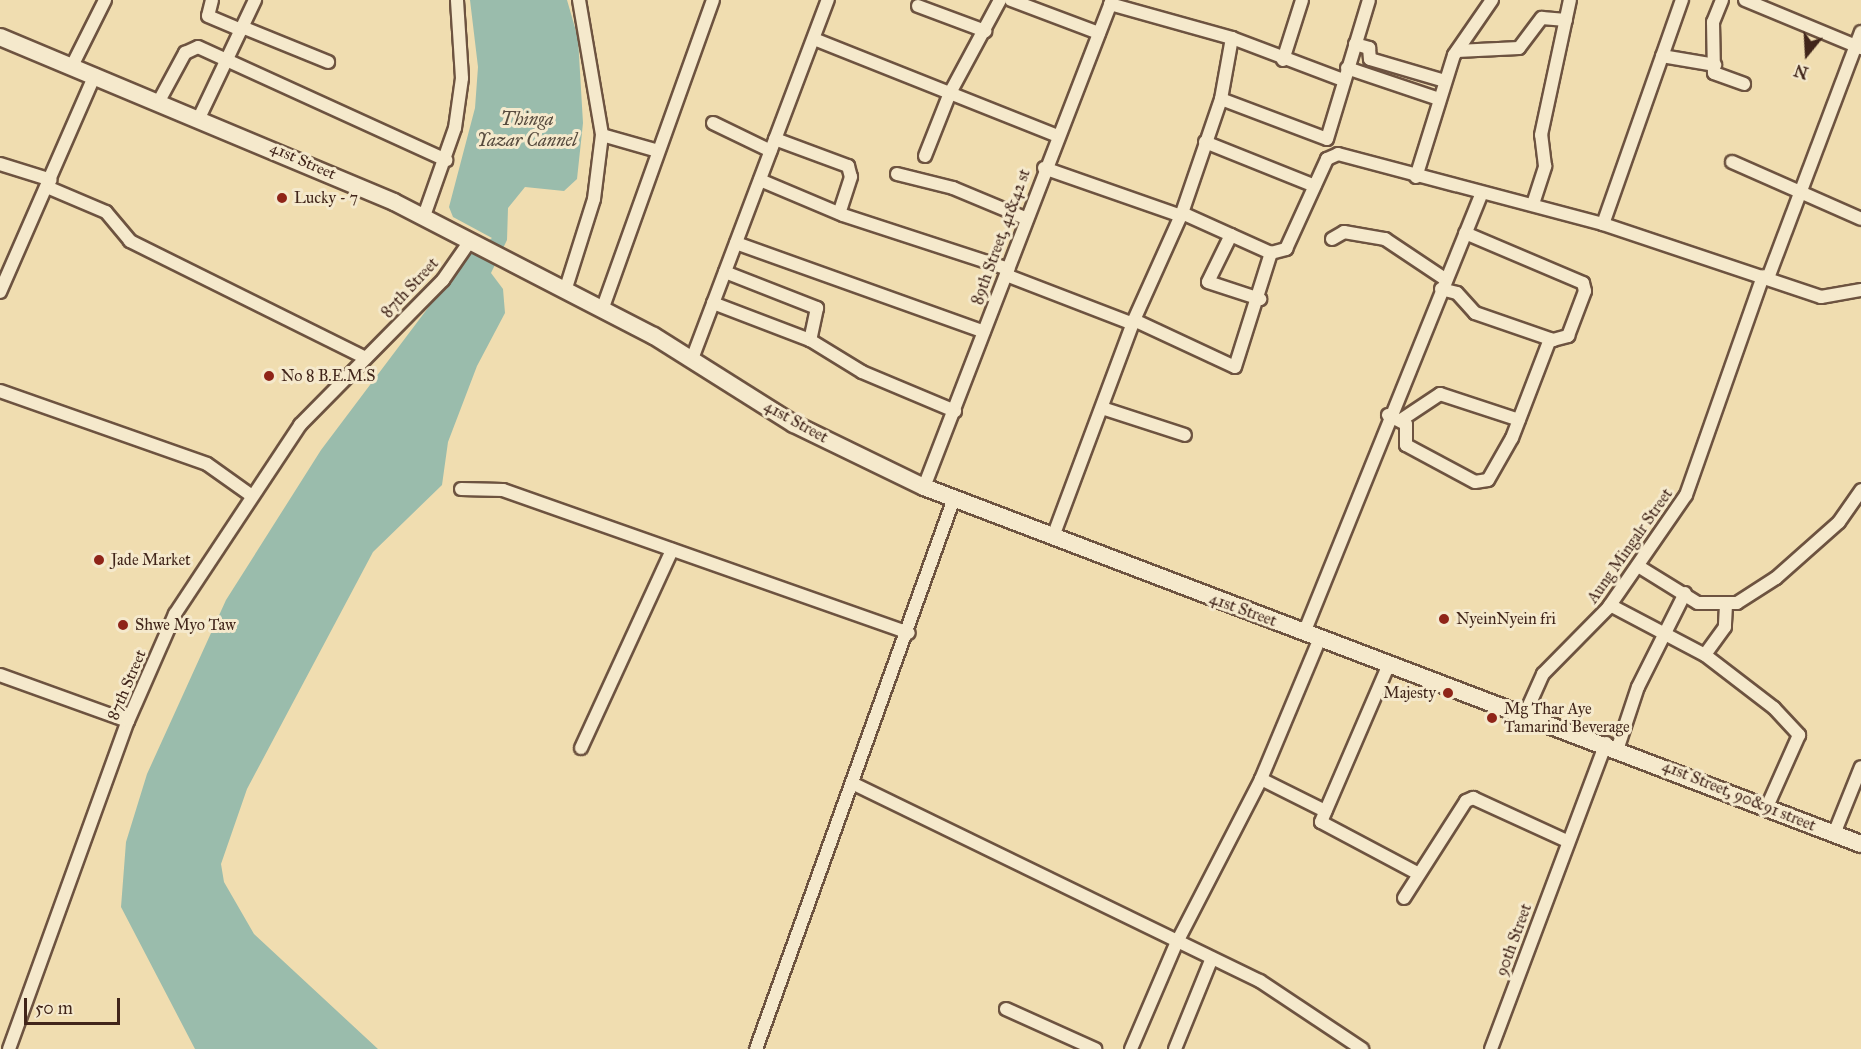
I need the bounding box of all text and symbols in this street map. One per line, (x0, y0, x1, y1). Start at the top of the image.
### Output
north arrow (1777, 24, 1837, 84)
text: N (1792, 60, 1811, 83)
water label: Thinga Yazar Cannel (477, 109, 577, 152)
street label: 41st Street (267, 138, 339, 184)
street label: 89th Street, 41&42 st (968, 167, 1034, 307)
place label: Lucky - 7 (294, 188, 358, 208)
marker: Lucky - 7 (275, 191, 289, 205)
street label: 87th Street (377, 254, 443, 322)
place label: No 8 B.E.M.S (281, 366, 376, 386)
marker: No 8 B.E.M.S (262, 369, 276, 383)
street label: 41st Street (761, 397, 831, 447)
street label: Aung Mingalr Street (1583, 485, 1677, 607)
place label: Jade Market (111, 550, 191, 570)
marker: Jade Market (92, 553, 106, 567)
street label: 41st Street (1207, 589, 1279, 631)
place label: NyeinNyein fri (1456, 609, 1556, 629)
marker: NyeinNyein fri (1437, 612, 1451, 626)
place label: Shwe Myo Taw (135, 615, 236, 635)
marker: Shwe Myo Taw (116, 618, 130, 632)
street label: 87th Street (104, 647, 150, 723)
place label: Majesty (1383, 683, 1436, 703)
marker: Majesty (1441, 686, 1455, 700)
place label: Mg Thar Aye Tamarind Beverage (1504, 699, 1630, 737)
marker: Mg Thar Aye Tamarind Beverage (1485, 711, 1499, 725)
street label: 41st Street, 90&91 street (1660, 756, 1818, 836)
street label: 90th Street (1492, 901, 1536, 979)
scale bar (27, 986, 123, 1024)
text: 50 m (35, 997, 73, 1019)

